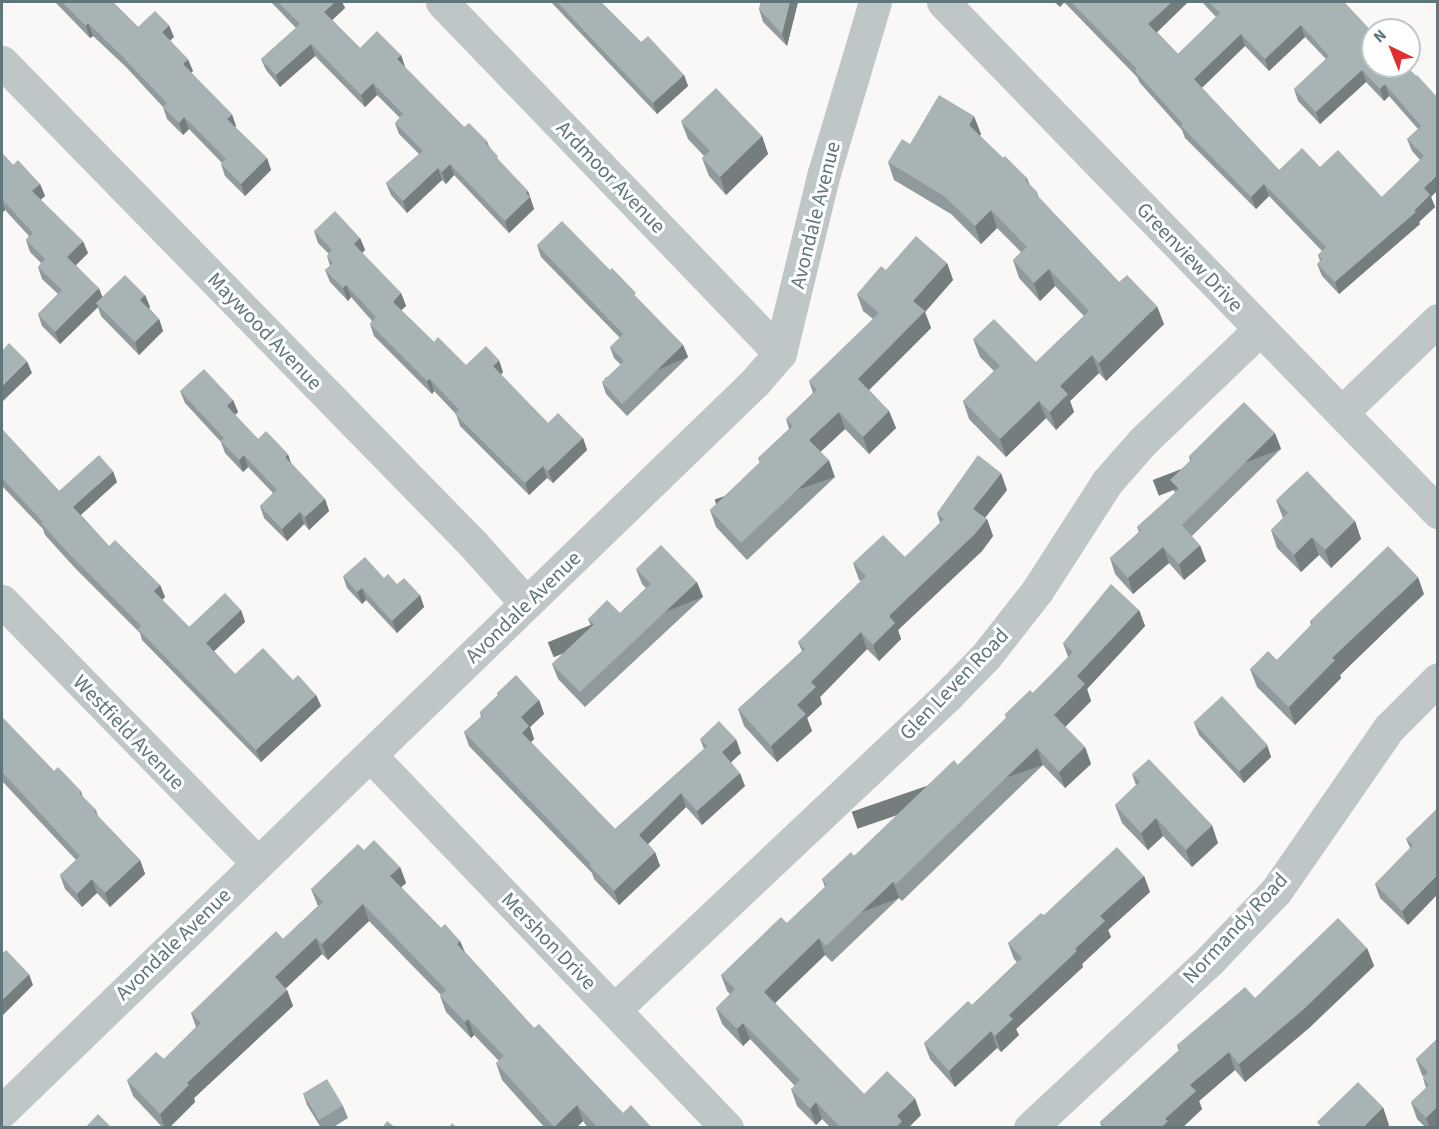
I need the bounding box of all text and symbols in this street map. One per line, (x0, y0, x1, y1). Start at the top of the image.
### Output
north arrow (1361, 18, 1421, 78)
text: N (1369, 25, 1391, 48)
street label: Ardmoor Avenue (551, 116, 671, 238)
street label: Avondale Avenue (785, 139, 845, 291)
street label: Greenview Drive (1131, 197, 1249, 317)
street label: Maywood Avenue (202, 267, 328, 395)
street label: Avondale Avenue (460, 546, 586, 668)
street label: Glen Leven Road (894, 623, 1014, 745)
street label: Westfield Avenue (68, 669, 190, 795)
street label: Normandy Road (1177, 867, 1293, 989)
street label: Avondale Avenue (110, 883, 236, 1005)
street label: Mershon Drive (496, 887, 602, 995)

